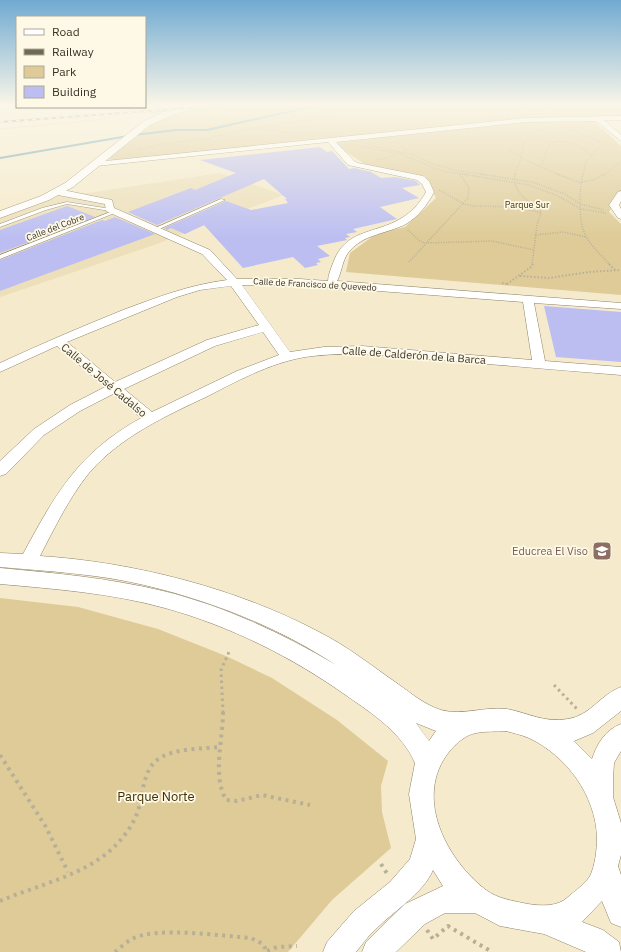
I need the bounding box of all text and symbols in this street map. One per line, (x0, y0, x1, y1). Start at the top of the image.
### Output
legend (16, 16, 146, 108)
text: Road (52, 24, 80, 39)
text: Railway (52, 44, 94, 59)
text: Park (52, 64, 77, 79)
text: Building (52, 84, 97, 99)
park label: Parque Sur (505, 199, 550, 210)
street label: Calle del Cobre (25, 211, 86, 243)
street label: Calle de Francisco de Quevedo (253, 275, 377, 293)
street label: Calle de José Cadalso (58, 340, 150, 420)
street label: Calle de Calderón de la Barca (342, 343, 487, 367)
school or university icon: Educrea El Viso (591, 540, 613, 562)
place label: Educrea El Viso (512, 544, 588, 558)
park label: Parque Norte (117, 788, 195, 805)

